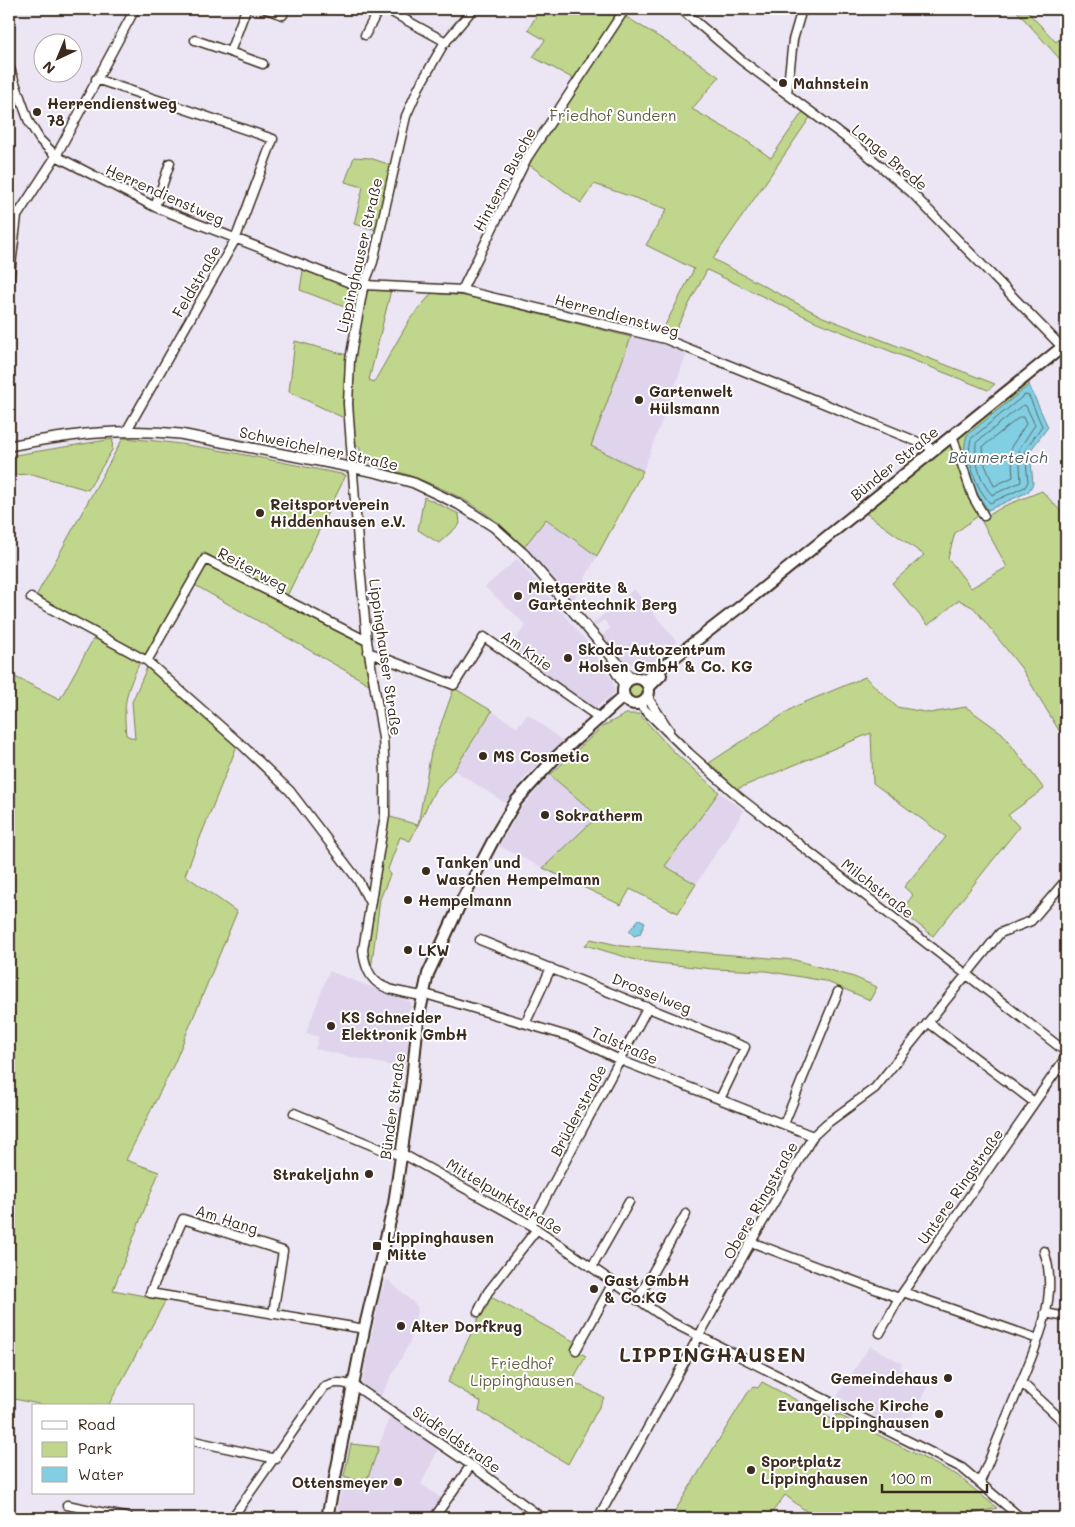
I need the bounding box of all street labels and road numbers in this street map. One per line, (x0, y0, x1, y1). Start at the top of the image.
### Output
street label: Lange Brede (848, 119, 932, 195)
street label: Hinterm Busche (468, 123, 540, 235)
street label: Herrendienstweg (103, 159, 228, 229)
street label: Lippinghauser Straße (331, 176, 387, 334)
street label: Feldstraße (167, 241, 225, 321)
street label: Herrendienstweg (553, 289, 682, 341)
street label: Schweichelner Straße (238, 421, 400, 475)
street label: Bünder Straße (846, 421, 942, 505)
street label: Reiterweg (215, 542, 292, 596)
street label: Lippinghauser Straße (365, 577, 407, 737)
street label: Am Knie (497, 625, 557, 675)
street label: Milchstraße (838, 853, 918, 923)
street label: Drosselweg (609, 968, 695, 1018)
street label: Talstraße (588, 1021, 662, 1069)
street label: Bünder Straße (375, 1051, 409, 1161)
street label: Brüderstraße (545, 1061, 611, 1159)
street label: Untere Ringstraße (913, 1124, 1007, 1248)
street label: Obere Ringstraße (718, 1137, 802, 1263)
street label: Mittelpunktstraße (443, 1153, 567, 1239)
street label: Am Hang (193, 1200, 261, 1239)
street label: Südfeldstraße (409, 1401, 505, 1477)

